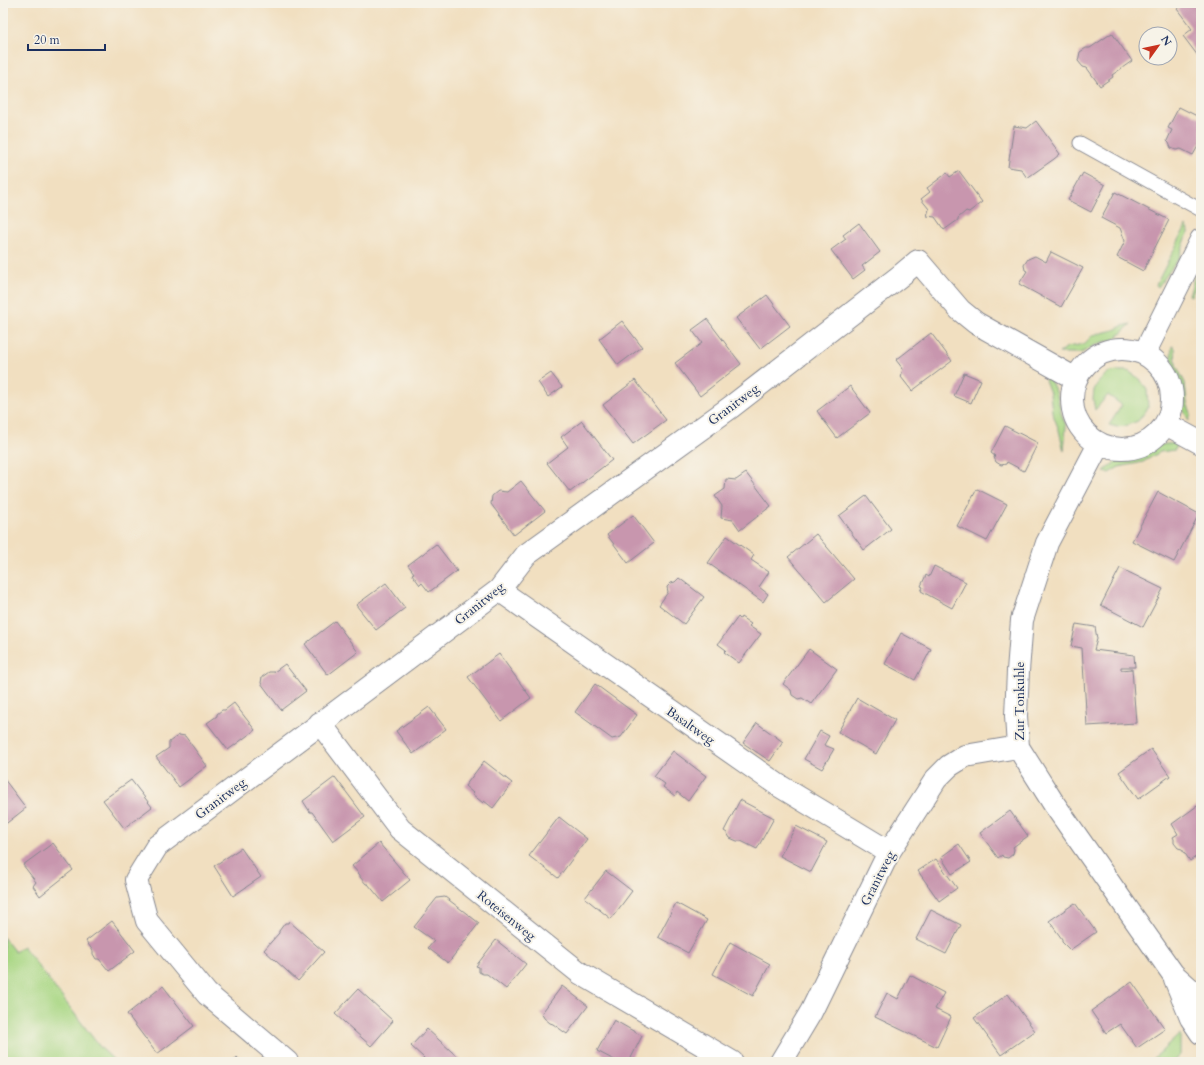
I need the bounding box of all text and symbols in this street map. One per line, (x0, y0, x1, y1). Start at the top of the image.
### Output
scale bar (28, 26, 105, 52)
north arrow (1138, 26, 1178, 66)
text: 20 m (34, 32, 61, 48)
text: N (1157, 33, 1175, 49)
street label: Granitweg (704, 379, 763, 430)
street label: Granitweg (451, 578, 509, 629)
street label: Zur Tonkuhle (1011, 661, 1029, 741)
street label: Basaltweg (663, 703, 719, 750)
street label: Granitweg (191, 773, 250, 824)
street label: Granitweg (856, 847, 900, 909)
street label: Roteisenweg (473, 886, 540, 946)

